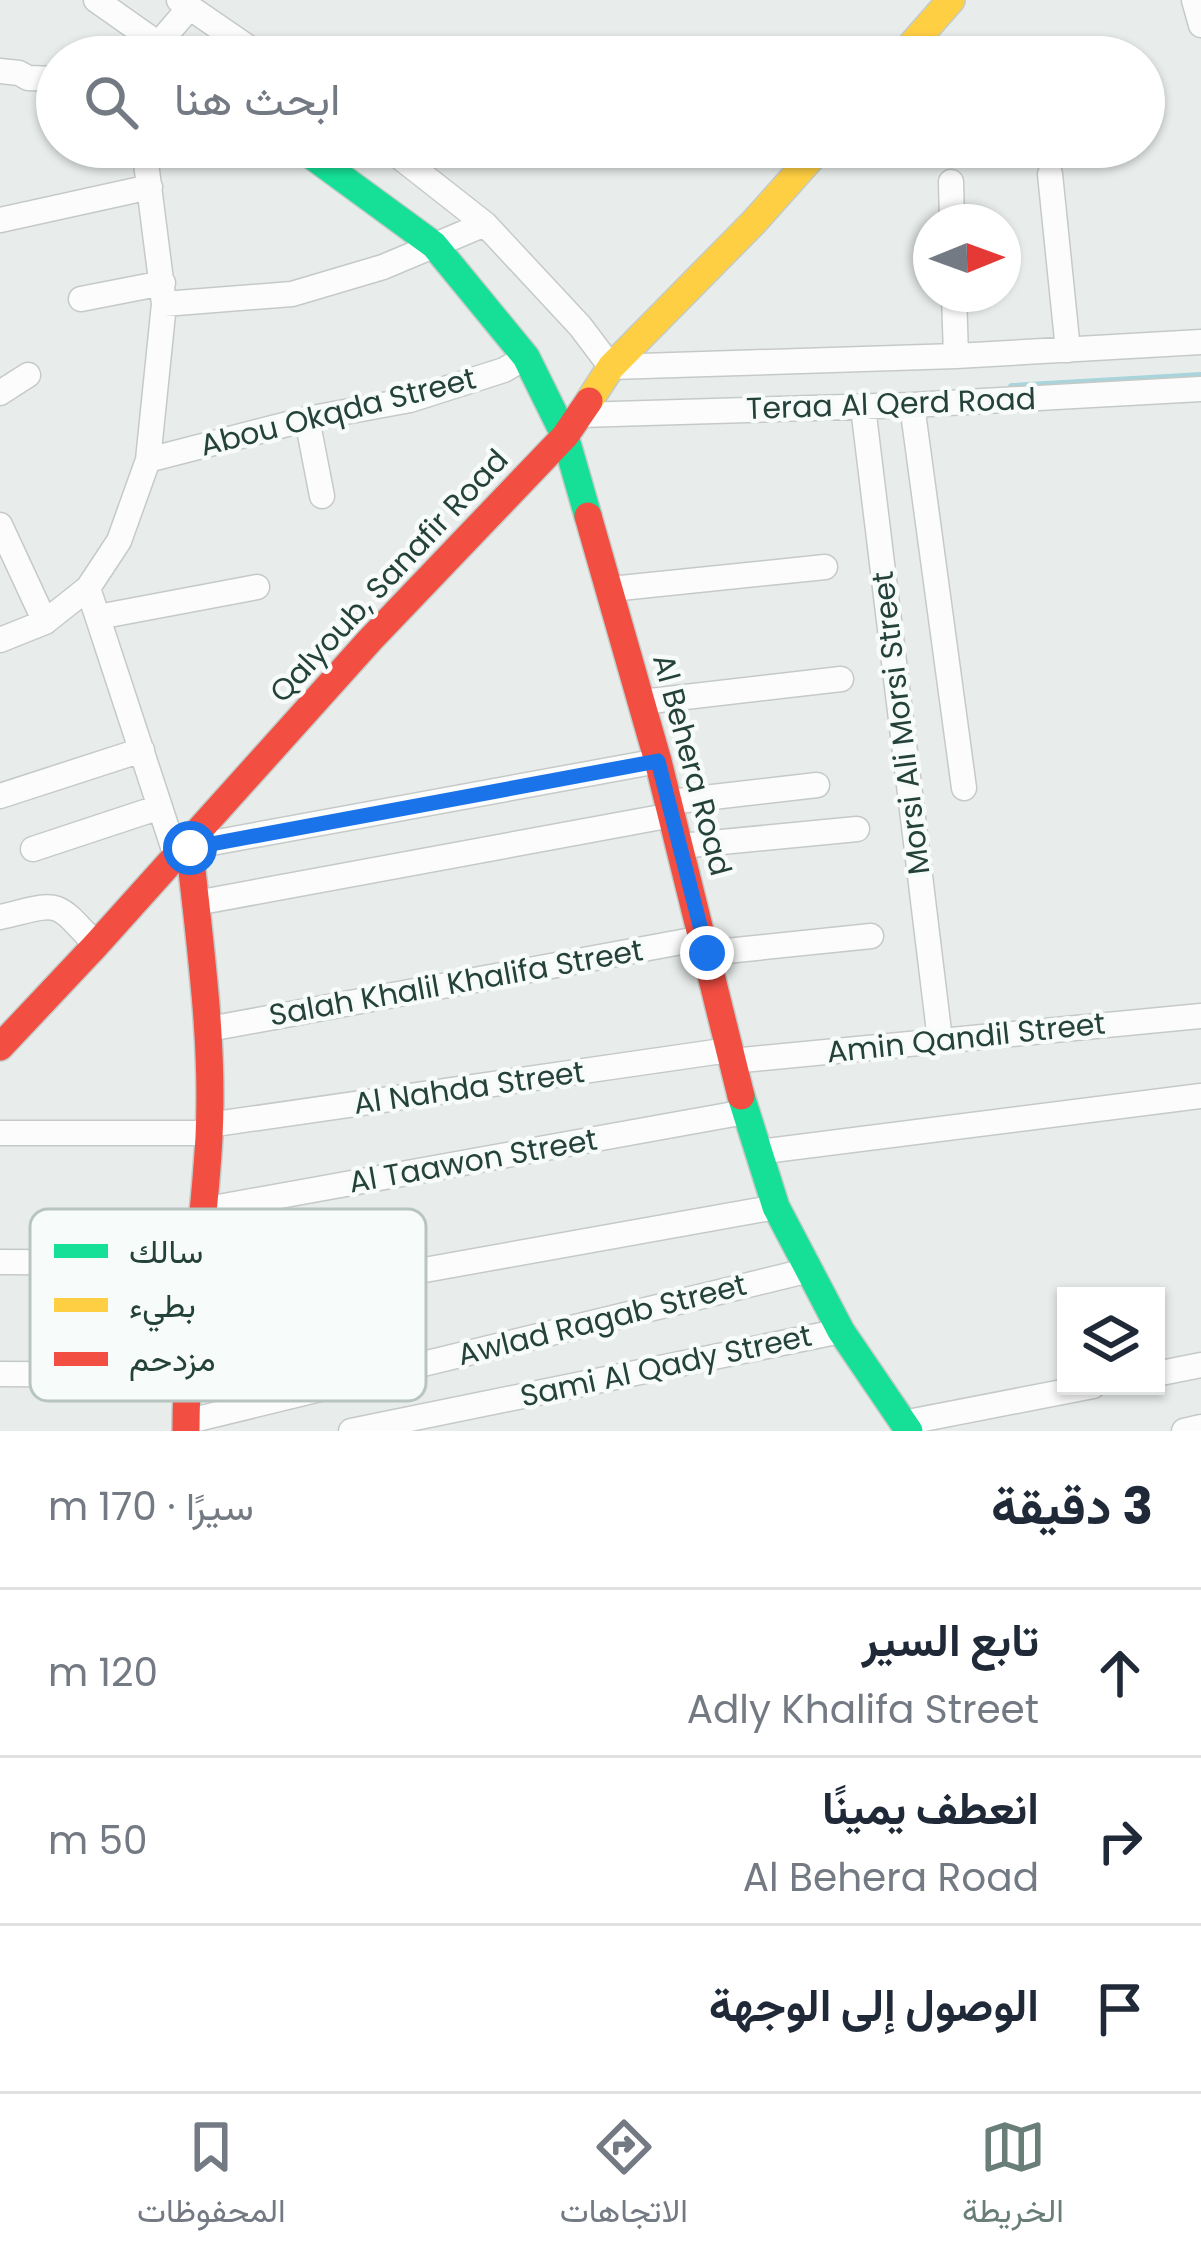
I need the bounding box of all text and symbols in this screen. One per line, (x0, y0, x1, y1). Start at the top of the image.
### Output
search box (36, 36, 1165, 168)
text: ابحث هنا (174, 68, 340, 131)
icon: search (78, 69, 144, 135)
north arrow (913, 204, 1021, 312)
street label: Abou Okqda Street (196, 356, 480, 467)
street label: Teraa Al Qerd Road (745, 377, 1037, 430)
street label: Qalyoub, Sanafir Road (259, 439, 518, 712)
street label: Morsi Ali Morsi Street (861, 569, 940, 877)
street label: Al Behera Road (642, 649, 743, 880)
route start (163, 821, 217, 875)
route end (680, 926, 734, 980)
street label: Salah Khalil Khalifa Street (266, 928, 646, 1037)
street label: Amin Qandil Street (825, 1002, 1107, 1074)
street label: Al Nahda Street (351, 1050, 587, 1125)
street label: Al Taawon Street (345, 1118, 600, 1203)
legend (30, 1209, 426, 1401)
text: سالك (129, 1228, 203, 1275)
street label: Awlad Ragab Street (453, 1263, 751, 1376)
text: بطيء (129, 1282, 196, 1332)
map controls (1057, 1287, 1165, 1395)
button: layers (1057, 1287, 1165, 1395)
street label: Sami Al Qady Street (516, 1314, 815, 1417)
text: مزدحم (129, 1336, 216, 1383)
text: 3 دقيقة (991, 1470, 1153, 1542)
text: سيرًا · 170 m (48, 1479, 254, 1534)
text: تابع السير (862, 1609, 1039, 1672)
icon: ahead (1087, 1640, 1153, 1706)
text: 120 m (48, 1645, 158, 1700)
text: Adly Khalifa Street (687, 1682, 1039, 1737)
text: انعطف يمينًا (822, 1777, 1039, 1840)
icon: right (1087, 1808, 1153, 1874)
text: 50 m (48, 1813, 148, 1868)
text: Al Behera Road (743, 1850, 1039, 1905)
text: الوصول إلى الوجهة (709, 1974, 1039, 2037)
icon: arrive (1087, 1976, 1153, 2042)
tab: المحفوظات (137, 2114, 286, 2240)
tab: الاتجاهات (560, 2114, 688, 2240)
tab: الخريطة (962, 2114, 1064, 2240)

